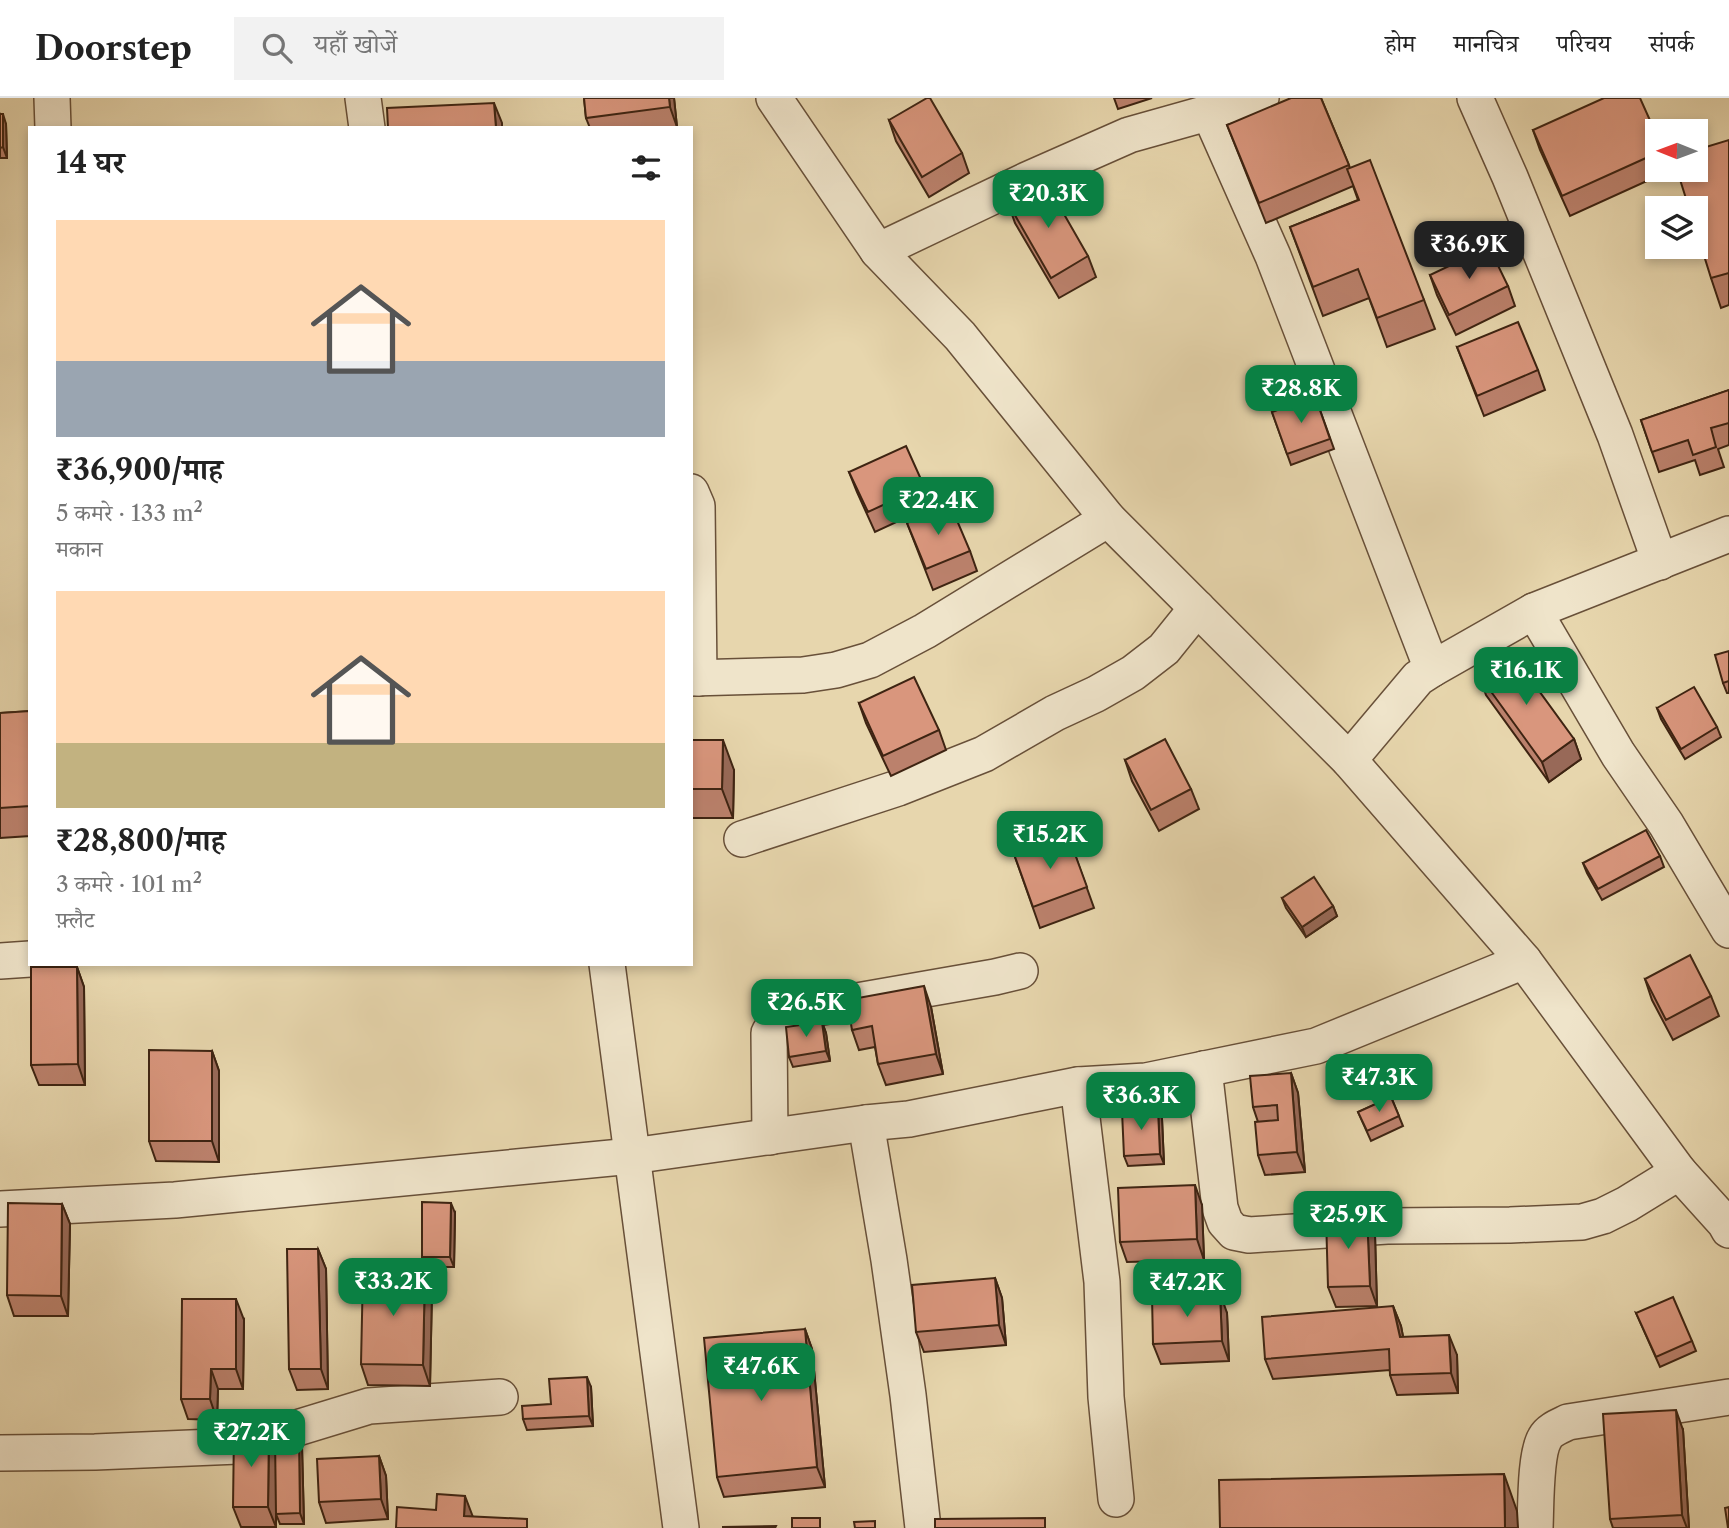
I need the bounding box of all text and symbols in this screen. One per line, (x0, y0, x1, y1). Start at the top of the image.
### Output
search box (234, 17, 724, 80)
text: Doorstep (35, 28, 192, 69)
text: यहाँ खोजें (314, 28, 397, 60)
icon: search (258, 29, 296, 67)
text: होम (1385, 29, 1415, 58)
text: मानचित्र (1453, 29, 1519, 58)
text: परिचय (1557, 29, 1611, 58)
text: संपर्क (1649, 29, 1694, 58)
north arrow (1645, 119, 1708, 182)
map controls (1645, 119, 1708, 259)
text: 14 घर (56, 144, 125, 181)
icon: filters (627, 149, 665, 187)
pin: ₹20.3K (991, 170, 1105, 230)
text: ₹20.3K (1009, 179, 1087, 207)
button: layers (1645, 196, 1708, 259)
pin: ₹36.9K (1412, 222, 1526, 281)
text: ₹36.9K (1430, 230, 1508, 258)
icon: home (298, 266, 424, 392)
pin: ₹28.8K (1244, 366, 1358, 425)
text: ₹28.8K (1261, 374, 1341, 402)
text: ₹36,900/माह (56, 451, 223, 488)
pin: ₹22.4K (881, 478, 995, 537)
text: ₹22.4K (899, 486, 977, 514)
text: 5 कमरे · 133 m² (56, 499, 203, 527)
text: मकान (56, 535, 103, 563)
icon: home (298, 637, 424, 763)
pin: ₹16.1K (1469, 648, 1583, 707)
text: ₹16.1K (1490, 656, 1562, 684)
pin: ₹15.2K (993, 812, 1107, 871)
text: ₹15.2K (1013, 820, 1087, 848)
text: ₹28,800/माह (56, 822, 225, 859)
text: 3 कमरे · 101 m² (56, 870, 202, 898)
text: फ़्लैट (56, 906, 94, 934)
pin: ₹26.5K (749, 979, 863, 1039)
text: ₹26.5K (767, 988, 845, 1016)
pin: ₹47.3K (1322, 1054, 1436, 1114)
text: ₹47.3K (1341, 1063, 1417, 1091)
pin: ₹36.3K (1084, 1072, 1198, 1132)
text: ₹36.3K (1102, 1081, 1180, 1109)
pin: ₹25.9K (1291, 1192, 1405, 1251)
text: ₹25.9K (1309, 1200, 1387, 1228)
pin: ₹33.2K (336, 1258, 450, 1318)
pin: ₹47.2K (1130, 1260, 1244, 1319)
text: ₹33.2K (354, 1267, 432, 1295)
text: ₹47.2K (1149, 1268, 1225, 1296)
pin: ₹47.6K (704, 1344, 818, 1403)
text: ₹47.6K (723, 1352, 799, 1380)
pin: ₹27.2K (194, 1410, 308, 1469)
text: ₹27.2K (213, 1418, 289, 1446)

